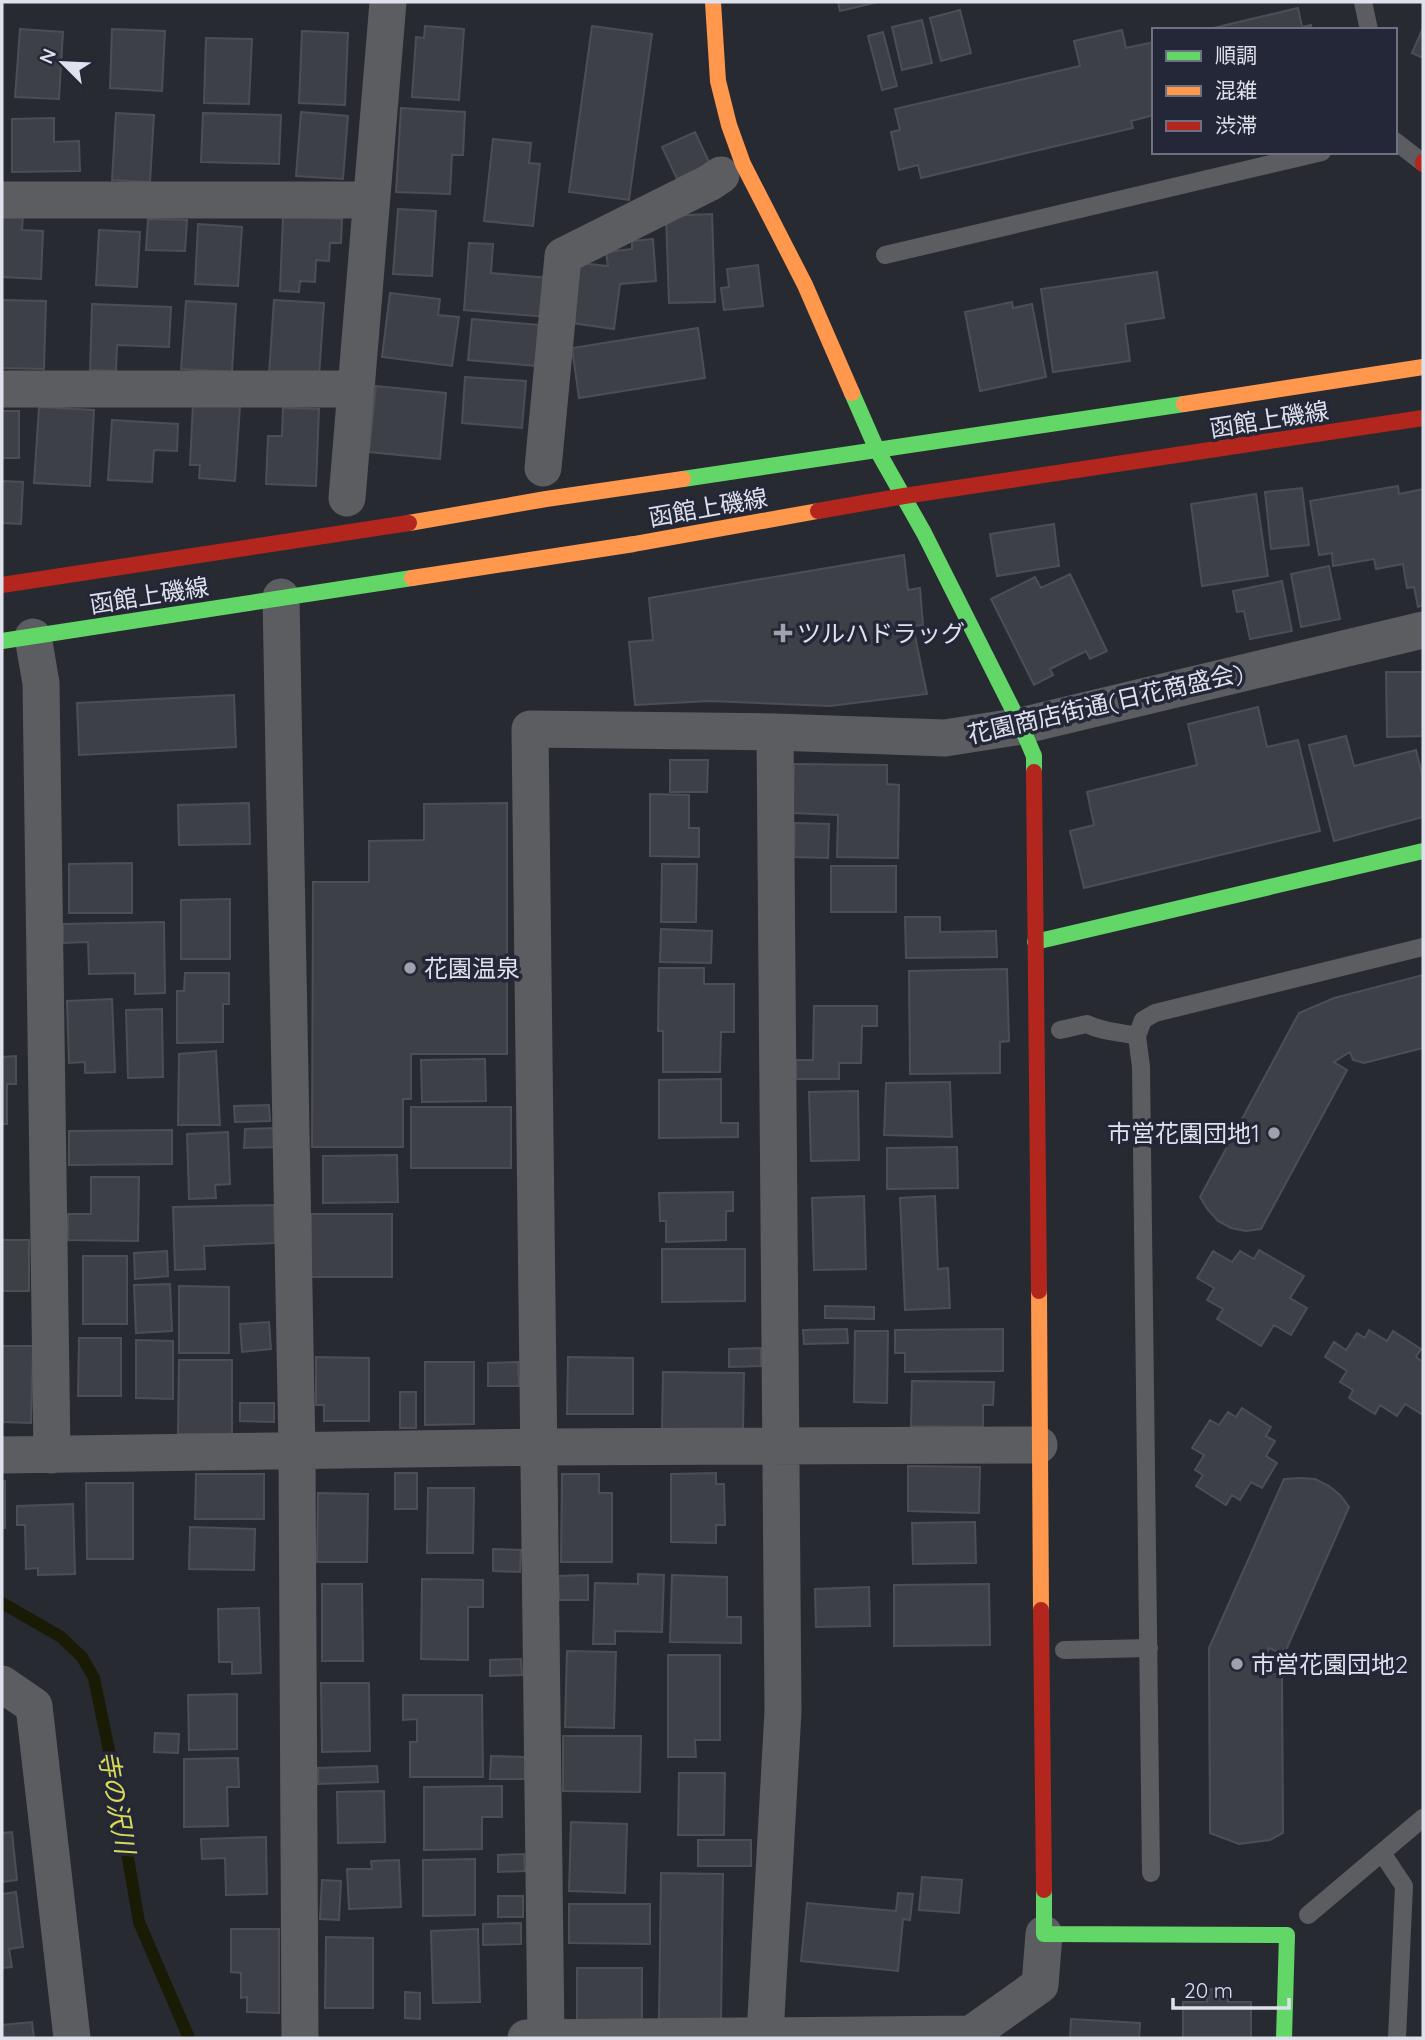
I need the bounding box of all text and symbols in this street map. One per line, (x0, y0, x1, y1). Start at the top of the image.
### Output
north arrow (28, 28, 98, 98)
legend (1152, 28, 1397, 154)
text: 順調 (1215, 42, 1257, 68)
text: N (34, 45, 61, 67)
text: 混雑 (1215, 77, 1257, 103)
text: 渋滞 (1215, 112, 1257, 138)
street label: 函館上磯線 (1207, 395, 1331, 443)
street label: 函館上磯線 (646, 482, 770, 532)
street label: 函館上磯線 (87, 571, 211, 619)
place label: ツルハドラッグ (797, 618, 965, 648)
marker: ツルハドラッグ (775, 625, 791, 641)
street label: 花園商店街通(日花商盛会) (964, 657, 1246, 749)
place label: 花園温泉 (424, 953, 520, 983)
marker: 花園温泉 (402, 960, 418, 976)
place label: 市営花園団地1 (1107, 1118, 1260, 1148)
marker: 市営花園団地1 (1266, 1125, 1282, 1141)
place label: 市営花園団地2 (1251, 1649, 1408, 1679)
marker: 市営花園団地2 (1229, 1656, 1245, 1672)
water label: 寺の沢川 (92, 1748, 143, 1859)
scale bar (1173, 1966, 1288, 2010)
text: 20 m (1184, 1977, 1233, 2003)

